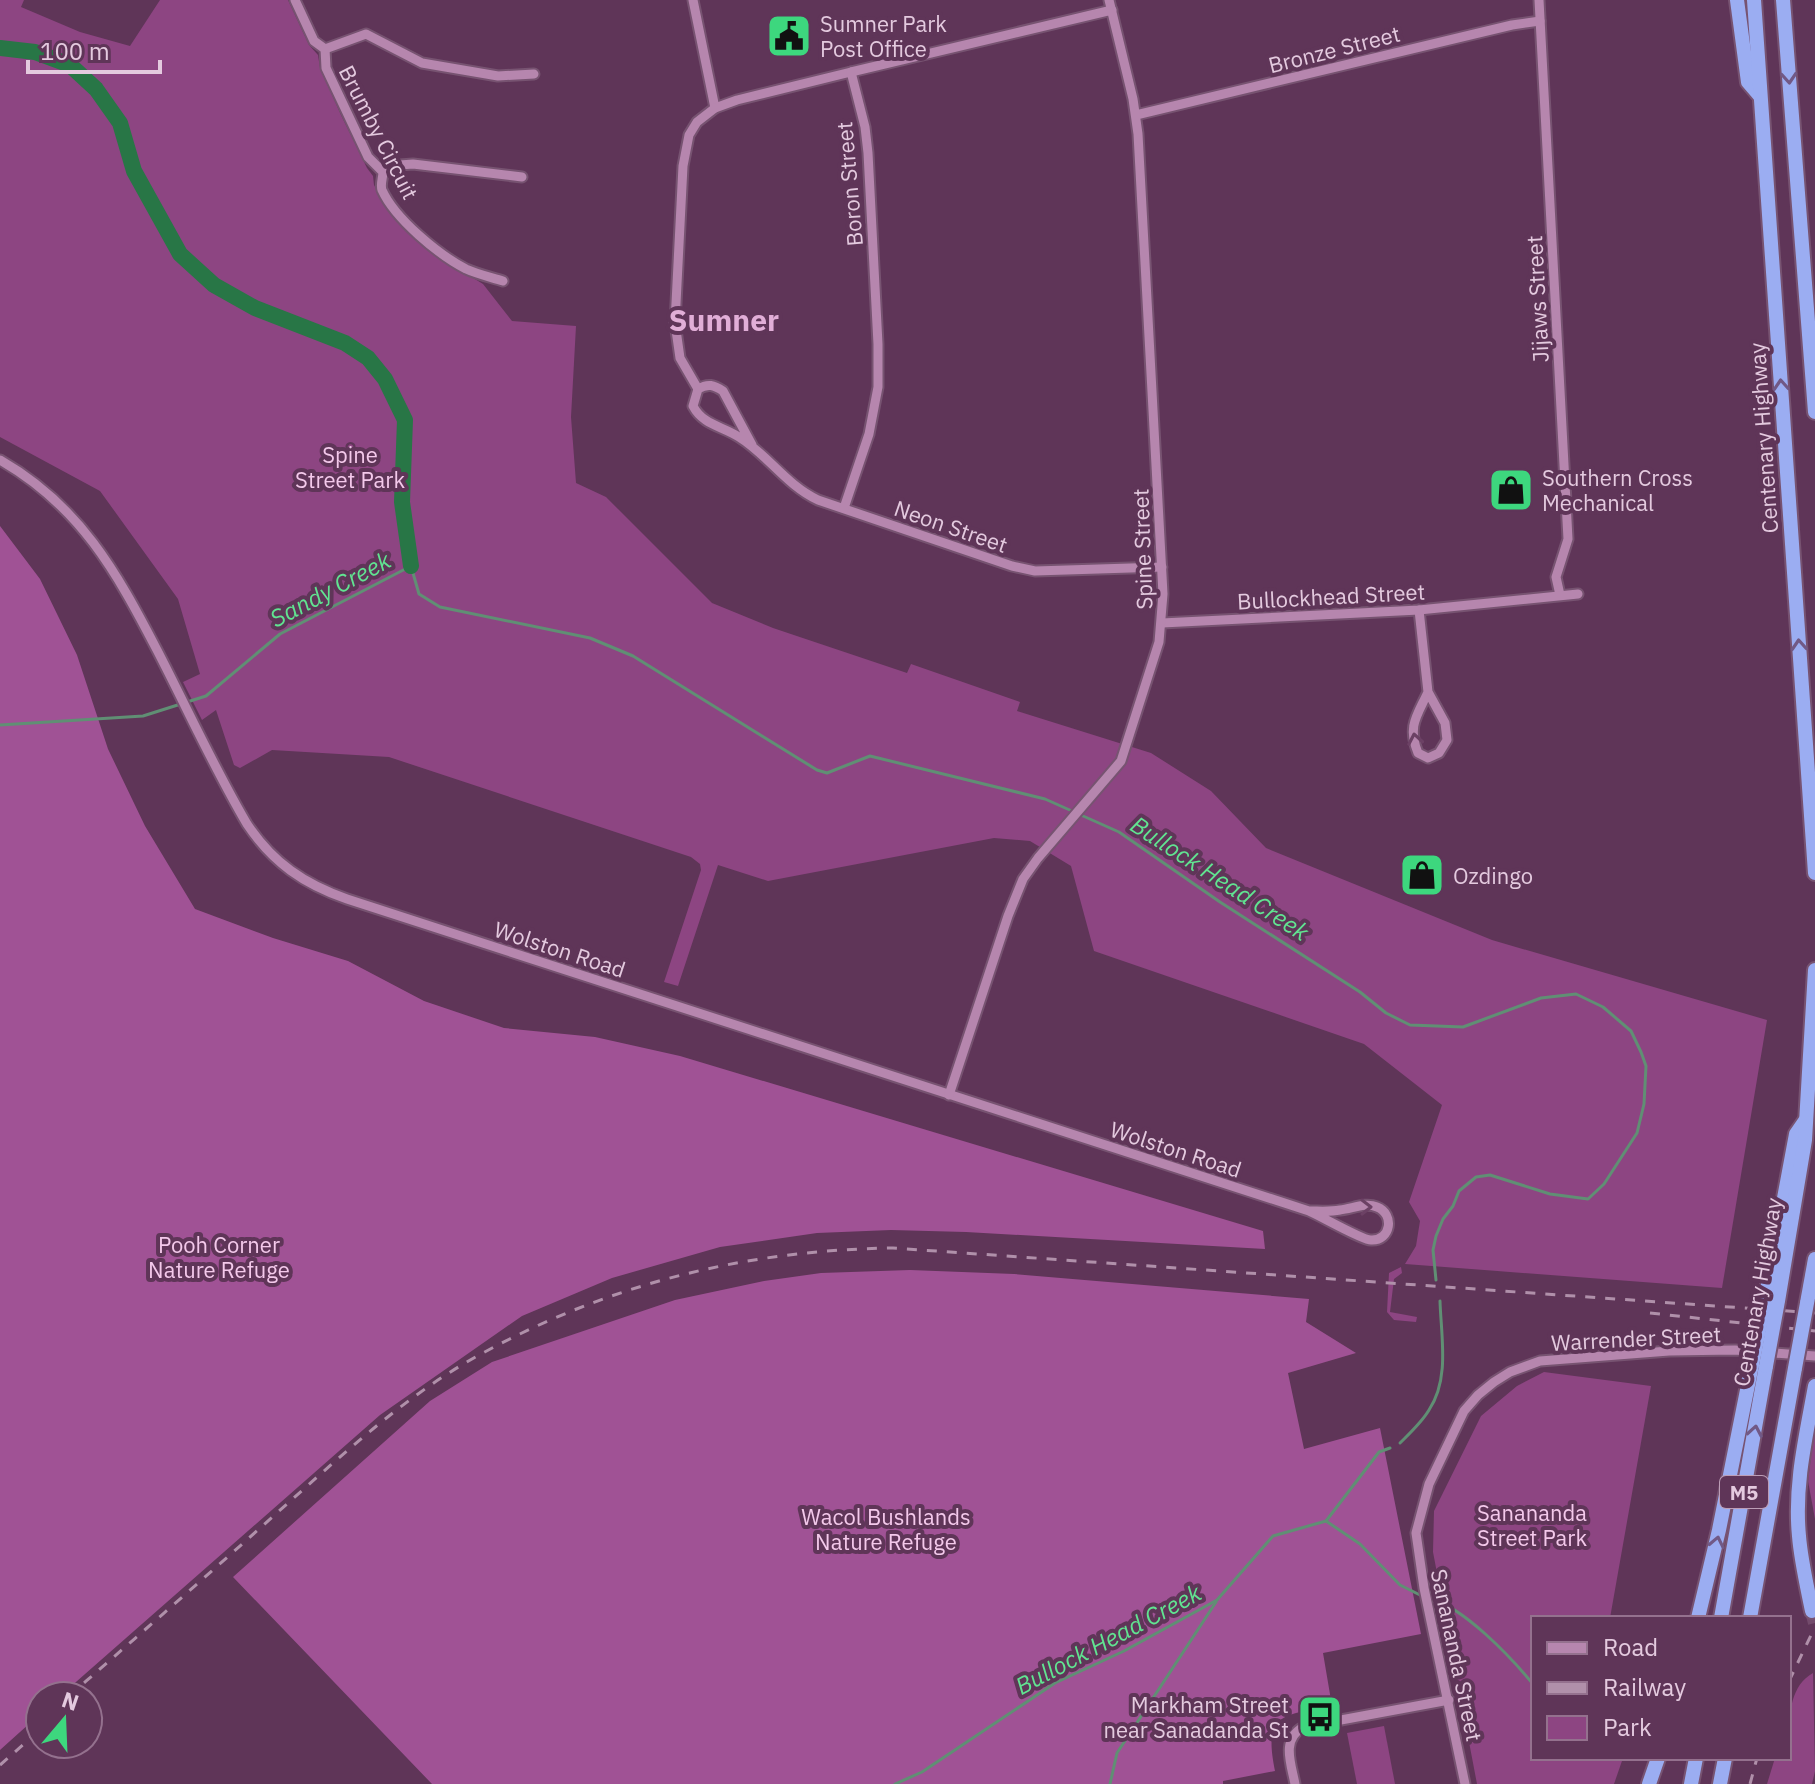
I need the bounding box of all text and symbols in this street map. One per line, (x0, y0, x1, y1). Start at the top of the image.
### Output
place label: Sumner Park Post Office (820, 9, 947, 63)
public building icon: Sumner Park Post Office (765, 12, 813, 60)
street label: Bronze Street (1265, 19, 1403, 79)
scale bar (28, 24, 160, 74)
text: 100 m (40, 35, 110, 67)
street label: Brumby Circuit (333, 60, 425, 204)
one-way arrow (1780, 72, 1797, 85)
street label: Boron Street (829, 120, 869, 248)
street label: Jijaws Street (1519, 235, 1555, 363)
district label: Sumner (669, 300, 779, 339)
street label: Centenary Highway (1742, 342, 1784, 534)
one-way arrow (1773, 378, 1790, 391)
park label: Spine Street Park (295, 440, 405, 494)
place label: Southern Cross Mechanical (1542, 463, 1693, 517)
shop icon: Southern Cross Mechanical (1487, 466, 1535, 514)
street label: Spine Street (1125, 488, 1159, 610)
street label: Neon Street (890, 493, 1012, 559)
water label: Sandy Creek (264, 543, 397, 634)
street label: Bullockhead Street (1236, 577, 1426, 615)
one-way arrow (1791, 638, 1808, 651)
one-way arrow (1408, 733, 1425, 746)
water label: Bullock Head Creek (1125, 808, 1316, 948)
shop icon: Ozdingo (1398, 851, 1446, 899)
place label: Ozdingo (1453, 861, 1533, 890)
street label: Wolston Road (491, 914, 629, 984)
street label: Wolston Road (1107, 1114, 1245, 1184)
street label: Centenary Highway (1726, 1195, 1788, 1389)
one-way arrow (1360, 1199, 1373, 1216)
park label: Pooh Corner Nature Refuge (148, 1230, 290, 1284)
street label: Warrender Street (1550, 1319, 1722, 1357)
one-way arrow (1745, 1424, 1762, 1438)
road number: M5 (1720, 1476, 1768, 1508)
park label: Sanananda Street Park (1477, 1498, 1587, 1552)
park label: Wacol Bushlands Nature Refuge (801, 1502, 971, 1556)
one-way arrow (1707, 1535, 1724, 1549)
street label: Sanananda Street (1425, 1566, 1489, 1744)
water label: Bullock Head Creek (1009, 1576, 1207, 1702)
legend (1531, 1616, 1791, 1760)
text: Road (1603, 1631, 1658, 1663)
text: Railway (1603, 1671, 1686, 1703)
north arrow (24, 1680, 104, 1760)
text: N (58, 1684, 83, 1717)
place label: Markham Street near Sanadanda St (1103, 1690, 1289, 1744)
bus stop icon: Markham Street near Sanadanda St (1296, 1693, 1344, 1741)
text: Park (1603, 1711, 1652, 1743)

